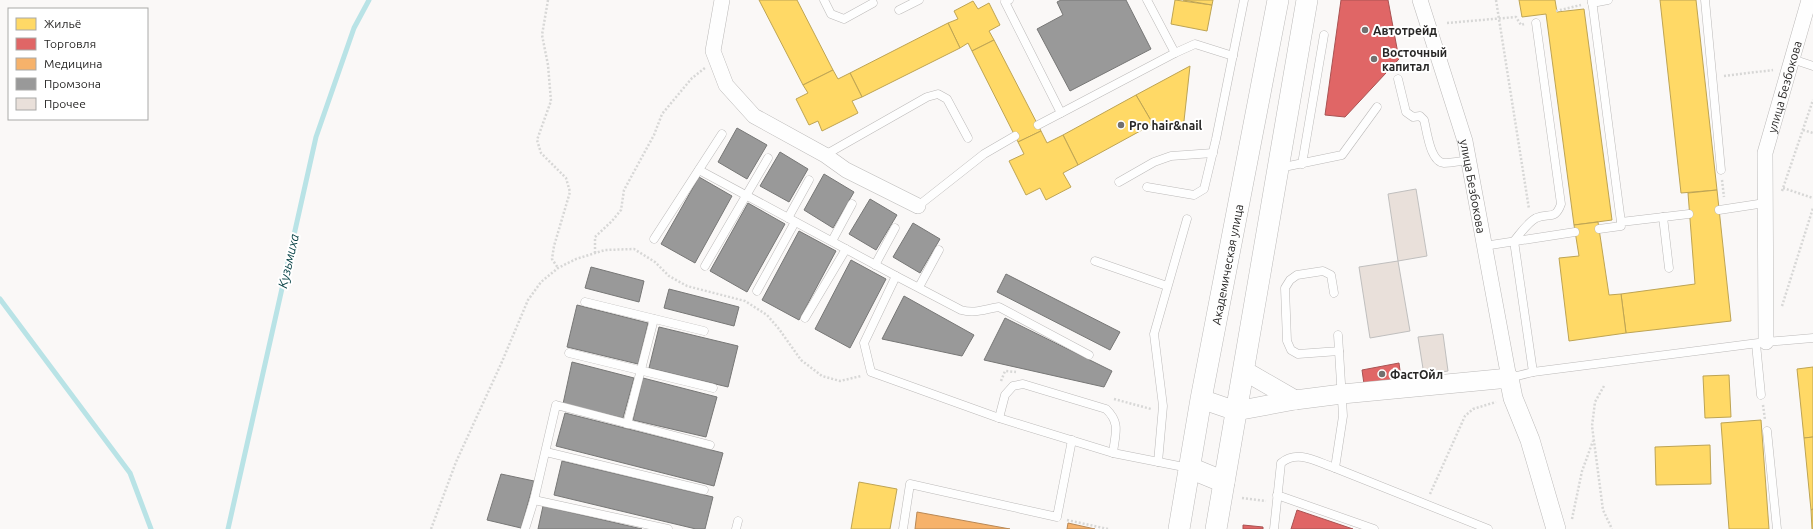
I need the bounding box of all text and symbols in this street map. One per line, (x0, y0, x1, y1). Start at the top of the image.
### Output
legend (8, 8, 148, 120)
text: Жильё (44, 17, 81, 30)
place label: Автотрейд (1373, 24, 1437, 37)
marker: Автотрейд (1360, 25, 1370, 35)
text: Торговля (44, 37, 96, 50)
street label: улица Безбокова (1765, 39, 1803, 134)
place label: Восточный капитал (1382, 46, 1447, 73)
marker: Восточный капитал (1369, 54, 1379, 64)
text: Медицина (44, 57, 102, 70)
text: Промзона (44, 77, 101, 90)
text: Прочее (44, 97, 86, 110)
place label: Pro hair&nail (1129, 119, 1202, 132)
marker: Pro hair&nail (1116, 120, 1126, 130)
street label: улица Безбокова (1458, 138, 1488, 234)
street label: Академическая улица (1209, 203, 1245, 326)
water label: Кузьмиха (275, 233, 301, 289)
place label: ФастОйл (1390, 368, 1443, 381)
marker: ФастОйл (1377, 369, 1387, 379)

